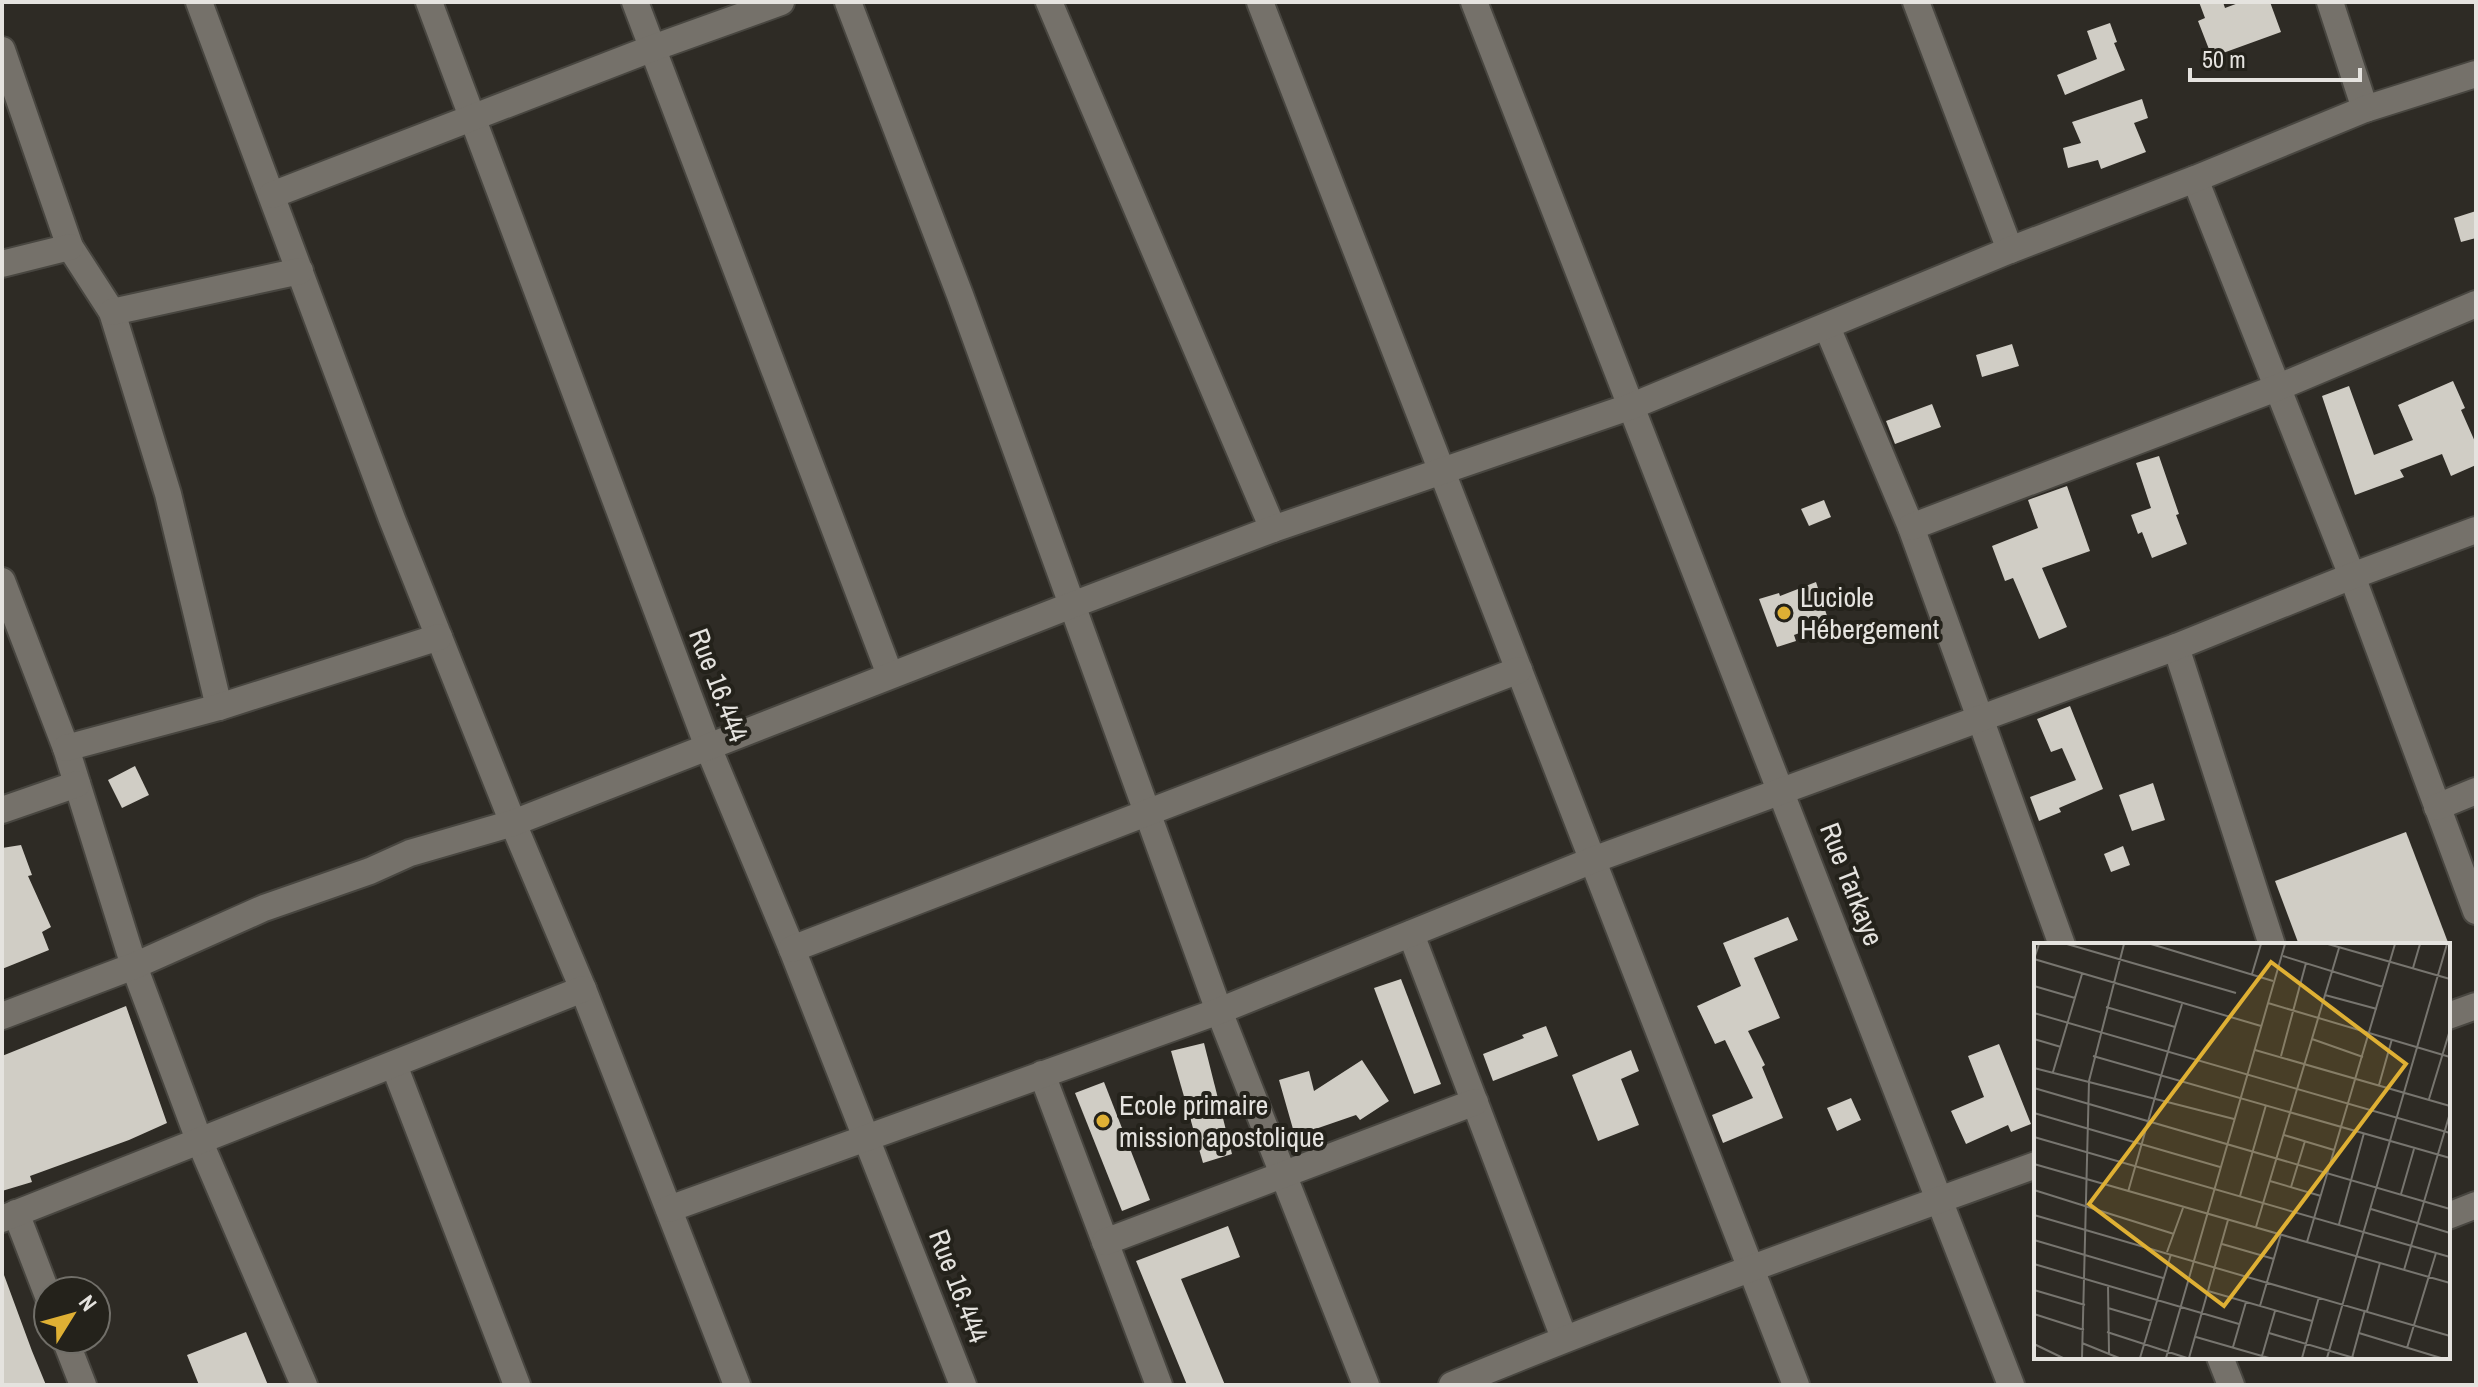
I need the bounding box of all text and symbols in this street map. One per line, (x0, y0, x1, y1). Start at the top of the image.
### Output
scale bar (2190, 32, 2360, 82)
text: 50 m (2202, 43, 2246, 75)
place label: Luciole Hébergement (1800, 578, 1939, 648)
marker: Luciole Hébergement (1775, 604, 1793, 622)
street label: Rue 16.444 (680, 623, 758, 747)
street label: Rue Tarkaye (1811, 817, 1893, 951)
inset map (2034, 943, 2450, 1359)
place label: Ecole primaire mission apostolique (1119, 1086, 1325, 1156)
marker: Ecole primaire mission apostolique (1094, 1112, 1112, 1130)
street label: Rue 16.444 (920, 1224, 998, 1348)
north arrow (32, 1275, 112, 1355)
text: N (72, 1289, 104, 1317)

